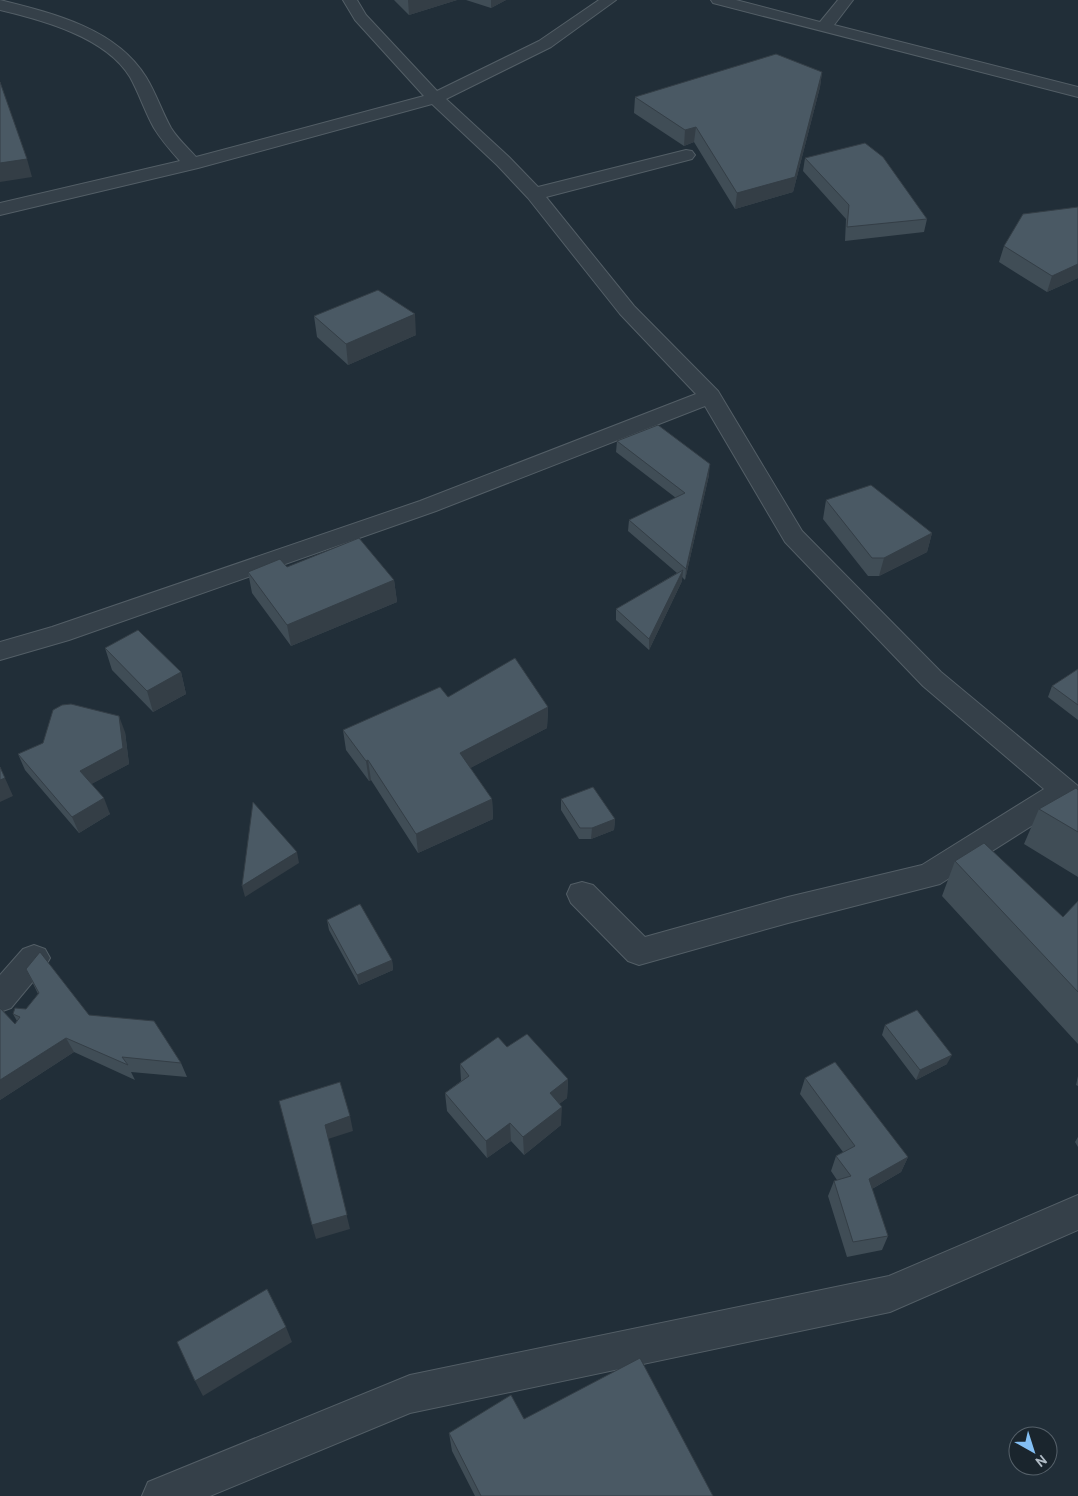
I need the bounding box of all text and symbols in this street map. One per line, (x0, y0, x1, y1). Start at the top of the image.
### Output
north arrow (1008, 1426, 1058, 1476)
text: N (1031, 1450, 1049, 1470)

